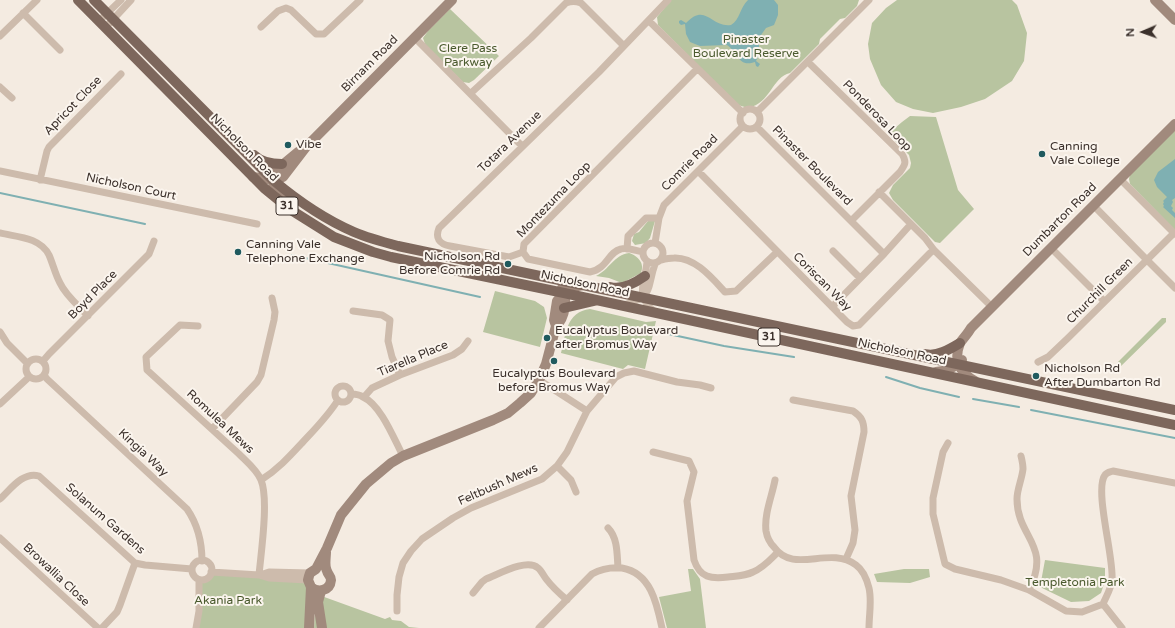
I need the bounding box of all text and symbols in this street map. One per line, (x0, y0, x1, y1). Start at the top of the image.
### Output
north arrow (1123, 12, 1163, 52)
text: N (1124, 28, 1137, 37)
street label: Birnam Road (339, 33, 401, 95)
park label: Pinaster Boulevard Reserve (693, 33, 799, 61)
park label: Clere Pass Parkway (439, 42, 497, 70)
street label: Apricot Close (41, 73, 105, 139)
street label: Ponderosa Loop (839, 77, 915, 155)
street label: Totara Avenue (475, 108, 545, 176)
street label: Nicholson Road (207, 111, 281, 185)
street label: Pinaster Boulevard (769, 123, 855, 209)
street label: Comrie Road (659, 132, 721, 194)
place label: Vibe (296, 138, 322, 152)
marker: Vibe (283, 140, 293, 150)
place label: Canning Vale College (1050, 140, 1120, 168)
marker: Canning Vale College (1037, 149, 1047, 159)
street label: Montezuma Loop (514, 159, 594, 241)
street label: Nicholson Court (85, 170, 177, 204)
street label: Dumbarton Road (1020, 180, 1100, 260)
road number: 31 (276, 197, 298, 215)
place label: Canning Vale Telephone Exchange (246, 238, 365, 266)
marker: Canning Vale Telephone Exchange (233, 247, 243, 257)
place label: Nicholson Rd Before Comrie Rd (399, 250, 500, 278)
street label: Coriscan Way (790, 250, 854, 314)
street label: Churchill Green (1064, 255, 1136, 327)
marker: Nicholson Rd Before Comrie Rd (503, 259, 513, 269)
street label: Boyd Place (65, 267, 121, 323)
street label: Nicholson Road (539, 268, 631, 300)
place label: Eucalyptus Boulevard after Bromus Way (555, 324, 678, 352)
road number: 31 (758, 328, 780, 346)
marker: Eucalyptus Boulevard after Bromus Way (542, 333, 552, 343)
street label: Nicholson Road (856, 336, 948, 368)
street label: Tiarella Place (376, 338, 450, 380)
marker: Eucalyptus Boulevard before Bromus Way (549, 356, 559, 366)
place label: Nicholson Rd After Dumbarton Rd (1044, 362, 1161, 390)
place label: Eucalyptus Boulevard before Bromus Way (492, 367, 616, 395)
marker: Nicholson Rd After Dumbarton Rd (1031, 371, 1041, 381)
street label: Romulea Mews (183, 387, 257, 457)
street label: Kingia Way (115, 426, 171, 480)
street label: Feltbush Mews (456, 461, 540, 509)
street label: Solanum Gardens (62, 481, 148, 557)
street label: Browallia Close (20, 540, 92, 610)
park label: Templetonia Park (1025, 576, 1125, 590)
park label: Akania Park (194, 594, 262, 608)

